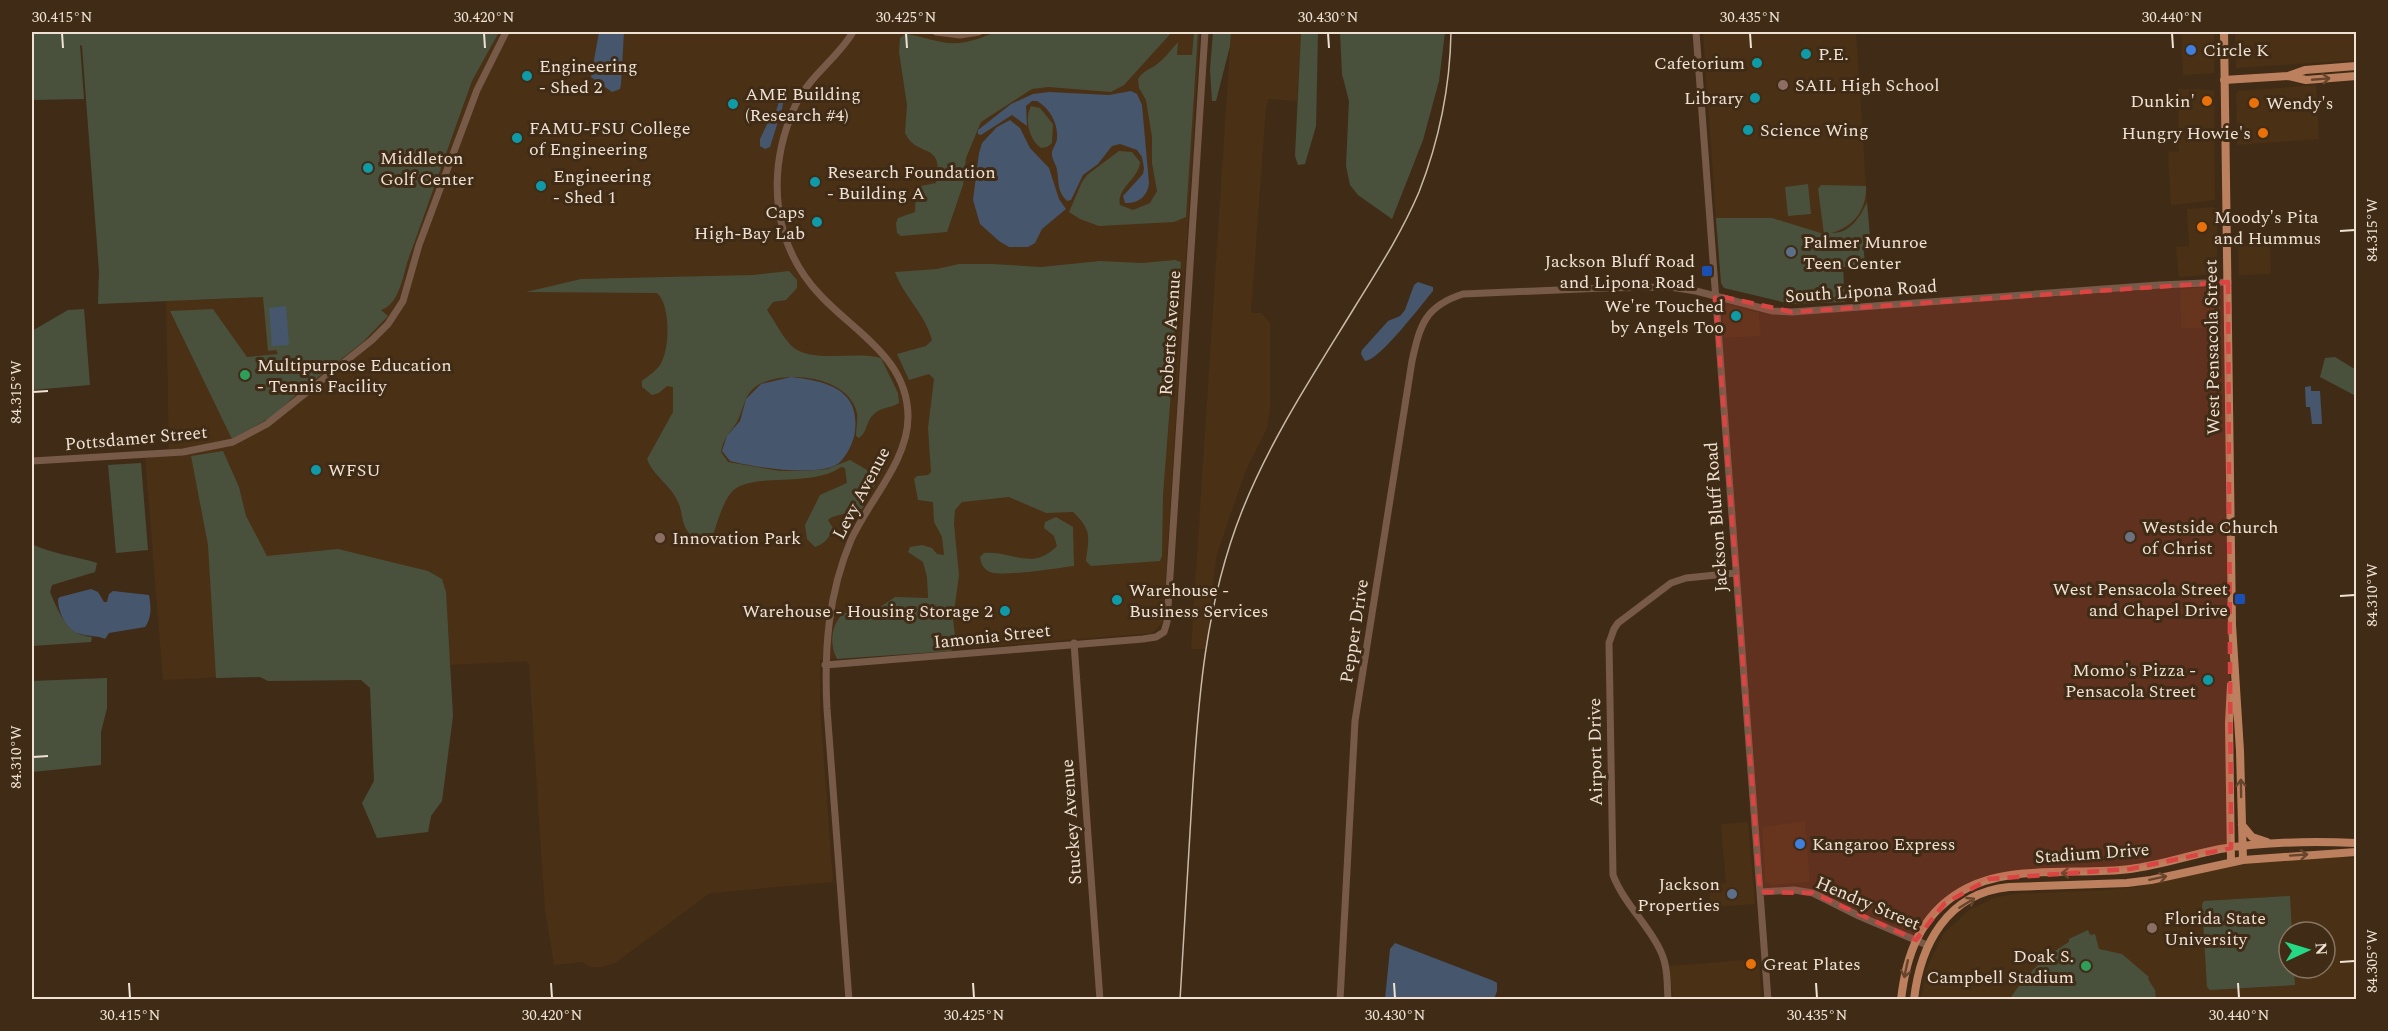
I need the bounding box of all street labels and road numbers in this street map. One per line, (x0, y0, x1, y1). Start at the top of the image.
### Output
street label: West Pensacola Street (2197, 259, 2228, 435)
street label: Roberts Avenue (1153, 269, 1188, 397)
street label: South Lipona Road (1784, 273, 1938, 310)
street label: Pottsdamer Street (63, 419, 209, 458)
street label: Jackson Bluff Road (1698, 441, 1735, 593)
street label: Levy Avenue (826, 442, 897, 544)
street label: Pepper Drive (1333, 577, 1376, 685)
street label: Iamonia Street (932, 617, 1052, 656)
street label: Airport Drive (1581, 698, 1610, 806)
street label: Stuckey Avenue (1054, 758, 1089, 886)
street label: Stadium Drive (2034, 836, 2150, 871)
street label: Hendry Street (1811, 869, 1924, 938)

